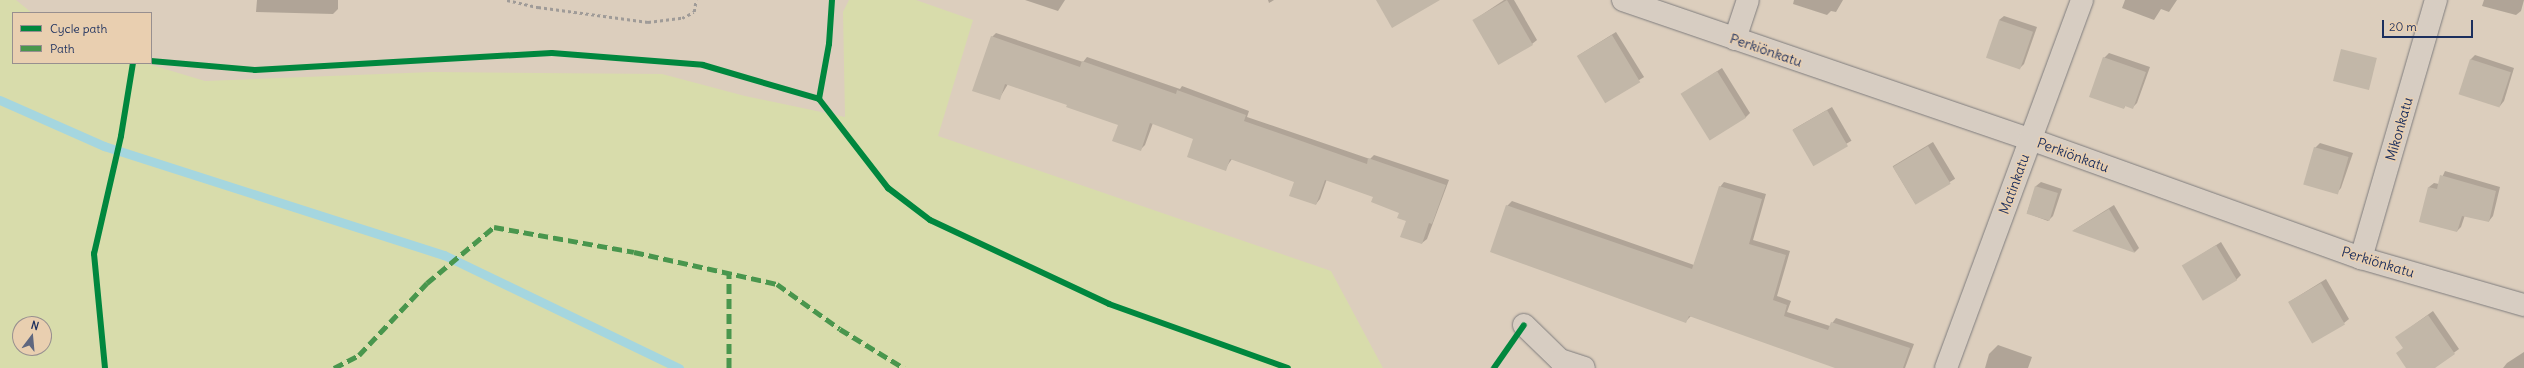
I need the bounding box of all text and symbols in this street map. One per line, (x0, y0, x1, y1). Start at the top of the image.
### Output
legend (12, 12, 152, 64)
scale bar (2384, 12, 2475, 38)
text: 20 m (2389, 19, 2417, 34)
text: Cycle path (50, 21, 107, 36)
street label: Perkiönkatu (1728, 30, 1804, 70)
text: Path (50, 41, 75, 56)
street label: Mikonkatu (2382, 95, 2416, 163)
street label: Perkiönkatu (2035, 134, 2111, 176)
street label: Matinkatu (1995, 151, 2033, 217)
street label: Perkiönkatu (2340, 243, 2416, 281)
north arrow (12, 316, 52, 356)
text: N (29, 318, 41, 333)

